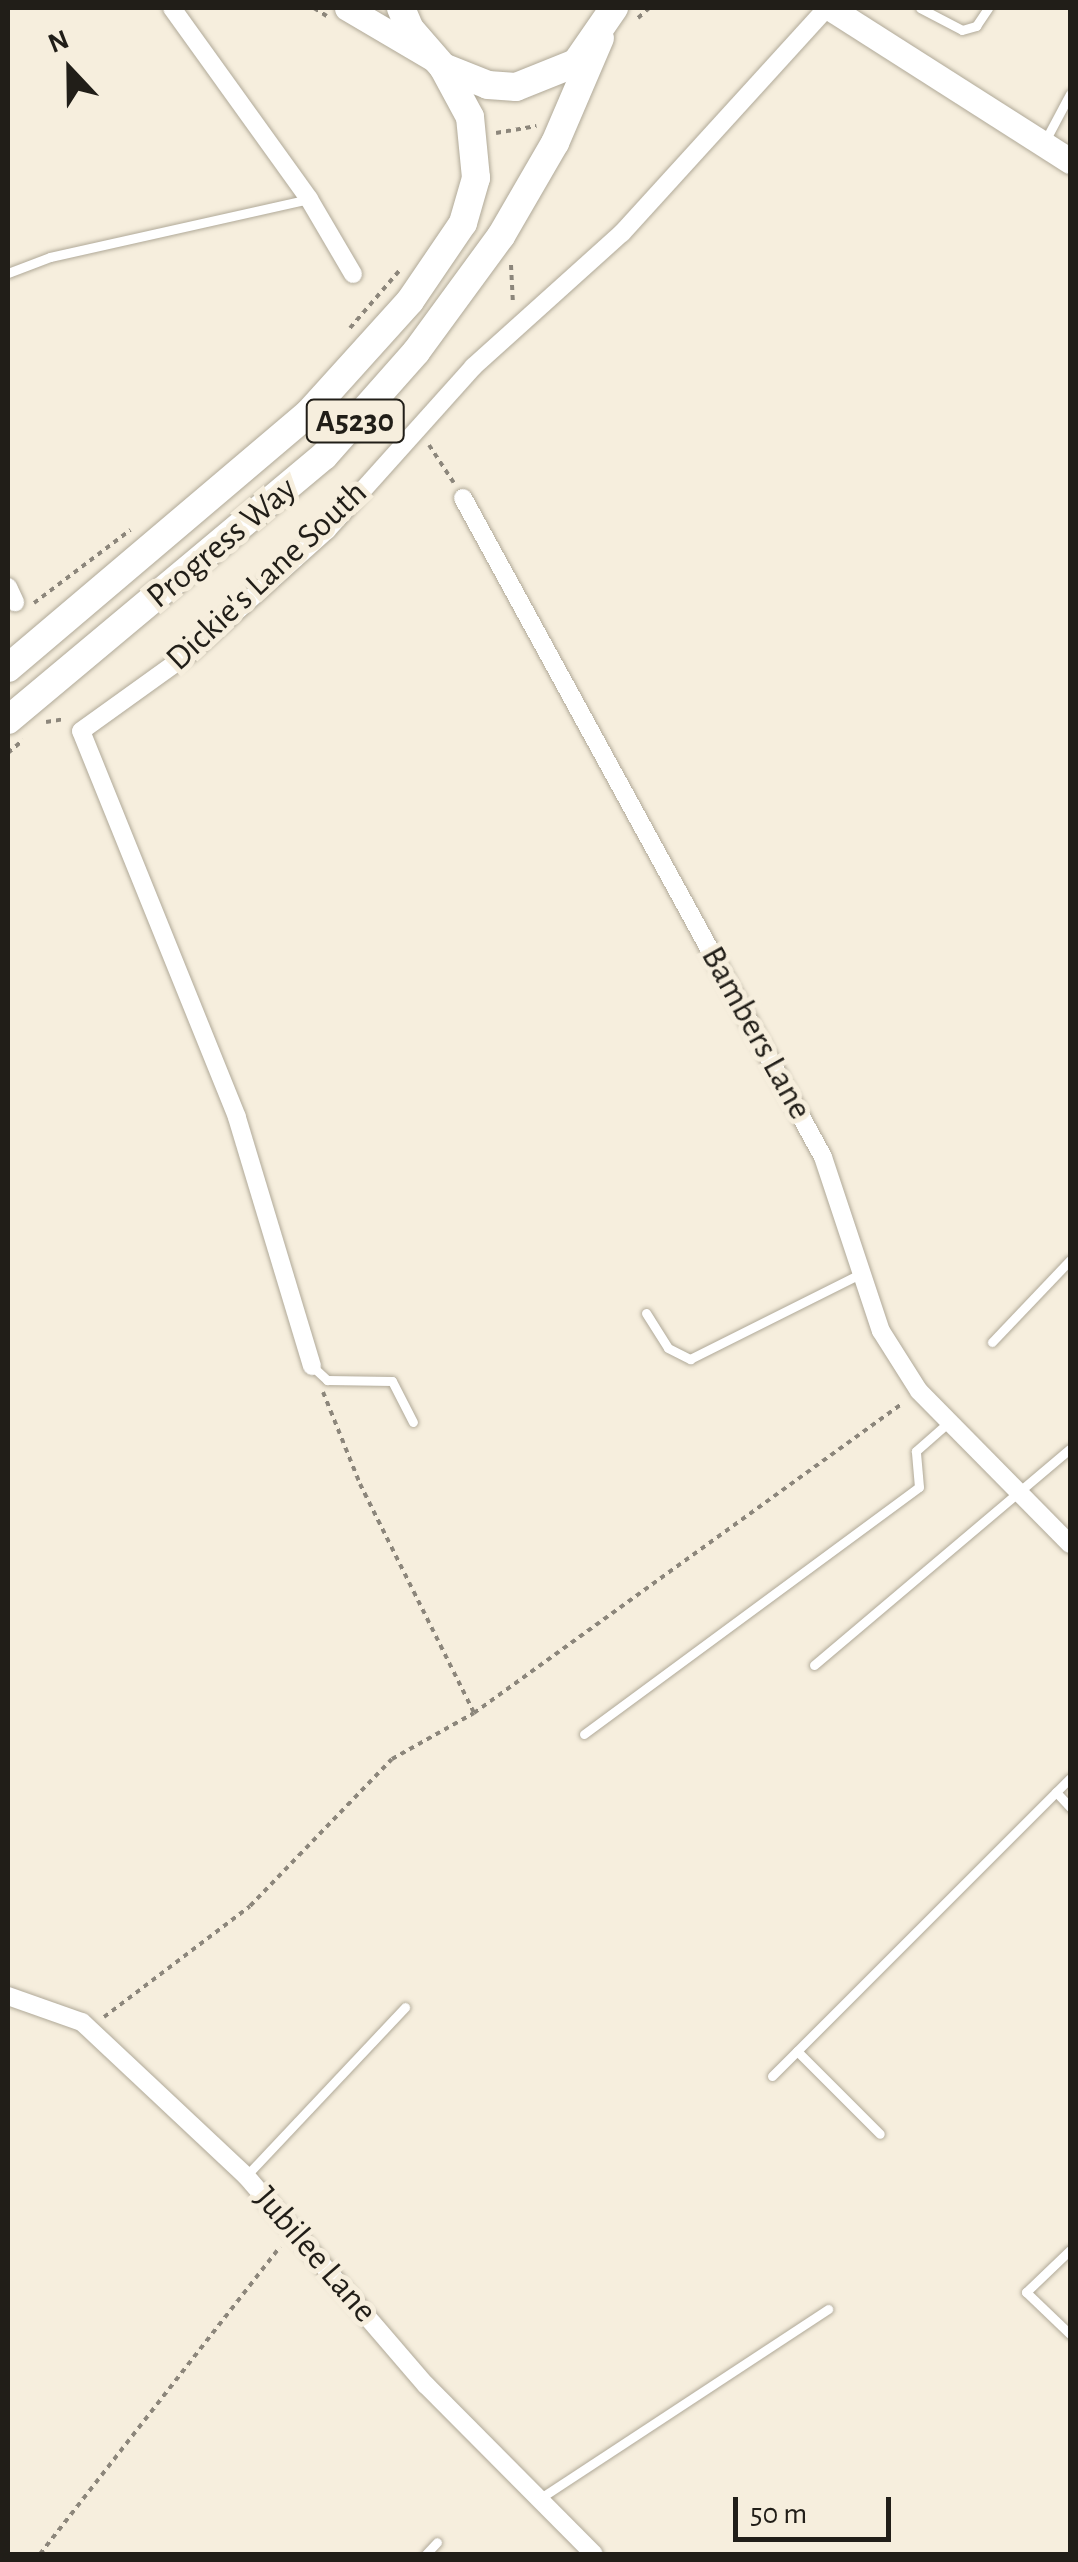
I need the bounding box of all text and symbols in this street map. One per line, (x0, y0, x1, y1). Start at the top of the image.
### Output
north arrow (20, 20, 120, 120)
text: N (44, 26, 73, 59)
road number: A5230 (305, 394, 405, 448)
street label: Progress Way (139, 468, 305, 618)
street label: Dickie's Lane South (158, 472, 376, 680)
street label: Bambers Lane (691, 939, 821, 1127)
street label: Jubilee Lane (245, 2179, 385, 2331)
scale bar (738, 2477, 896, 2539)
text: 50 m (750, 2499, 807, 2529)

